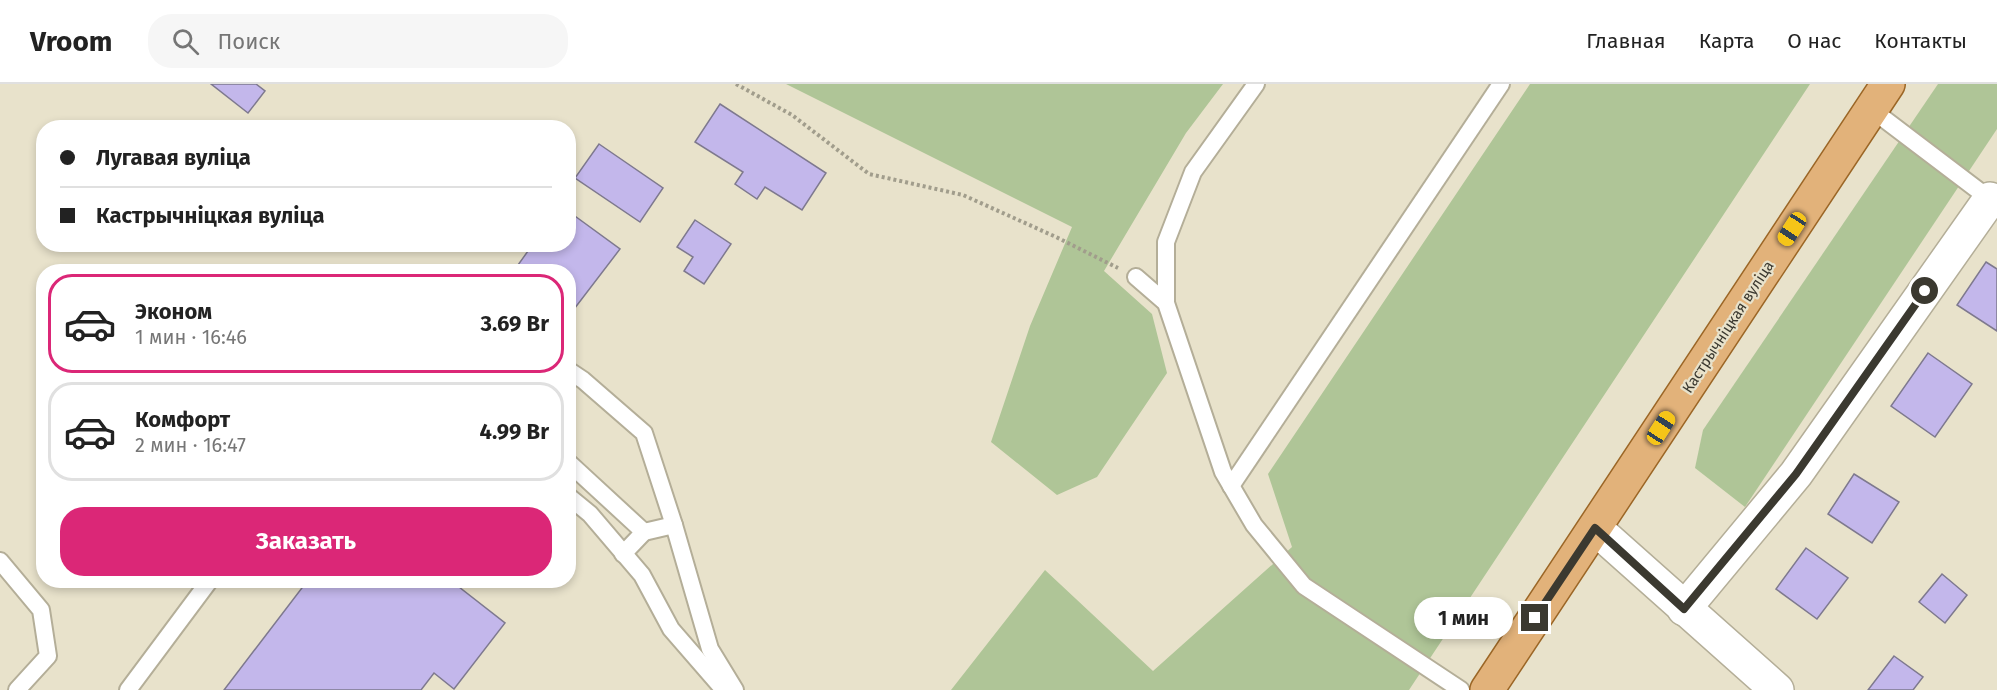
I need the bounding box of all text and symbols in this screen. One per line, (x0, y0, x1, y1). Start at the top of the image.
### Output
search box (148, 14, 568, 68)
text: Vroom (30, 25, 112, 58)
icon: search (169, 25, 202, 58)
text: Поиск (217, 28, 280, 55)
text: Главная (1586, 28, 1666, 54)
text: Карта (1699, 28, 1754, 54)
text: О нас (1787, 28, 1841, 54)
text: Контакты (1874, 28, 1967, 54)
text: Лугавая вуліца (96, 144, 251, 171)
text: Кастрычніцкая вуліца (96, 202, 325, 229)
car (1775, 209, 1809, 249)
street label: Кастрычніцкая вуліца (1678, 257, 1778, 397)
route start (1911, 277, 1938, 304)
icon: car (63, 297, 117, 351)
text: Эконом (135, 298, 212, 325)
text: 3.69 Br (480, 310, 549, 337)
text: 1 мин · 16:46 (135, 325, 247, 349)
icon: car (63, 405, 117, 459)
text: Комфорт (135, 406, 230, 433)
car (1644, 408, 1678, 448)
text: 4.99 Br (480, 418, 549, 445)
text: 2 мин · 16:47 (135, 433, 246, 457)
button: Заказать (60, 507, 552, 576)
callout: 1 мин (1415, 597, 1514, 639)
route end (1521, 604, 1548, 631)
text: 1 мин (1438, 606, 1489, 630)

